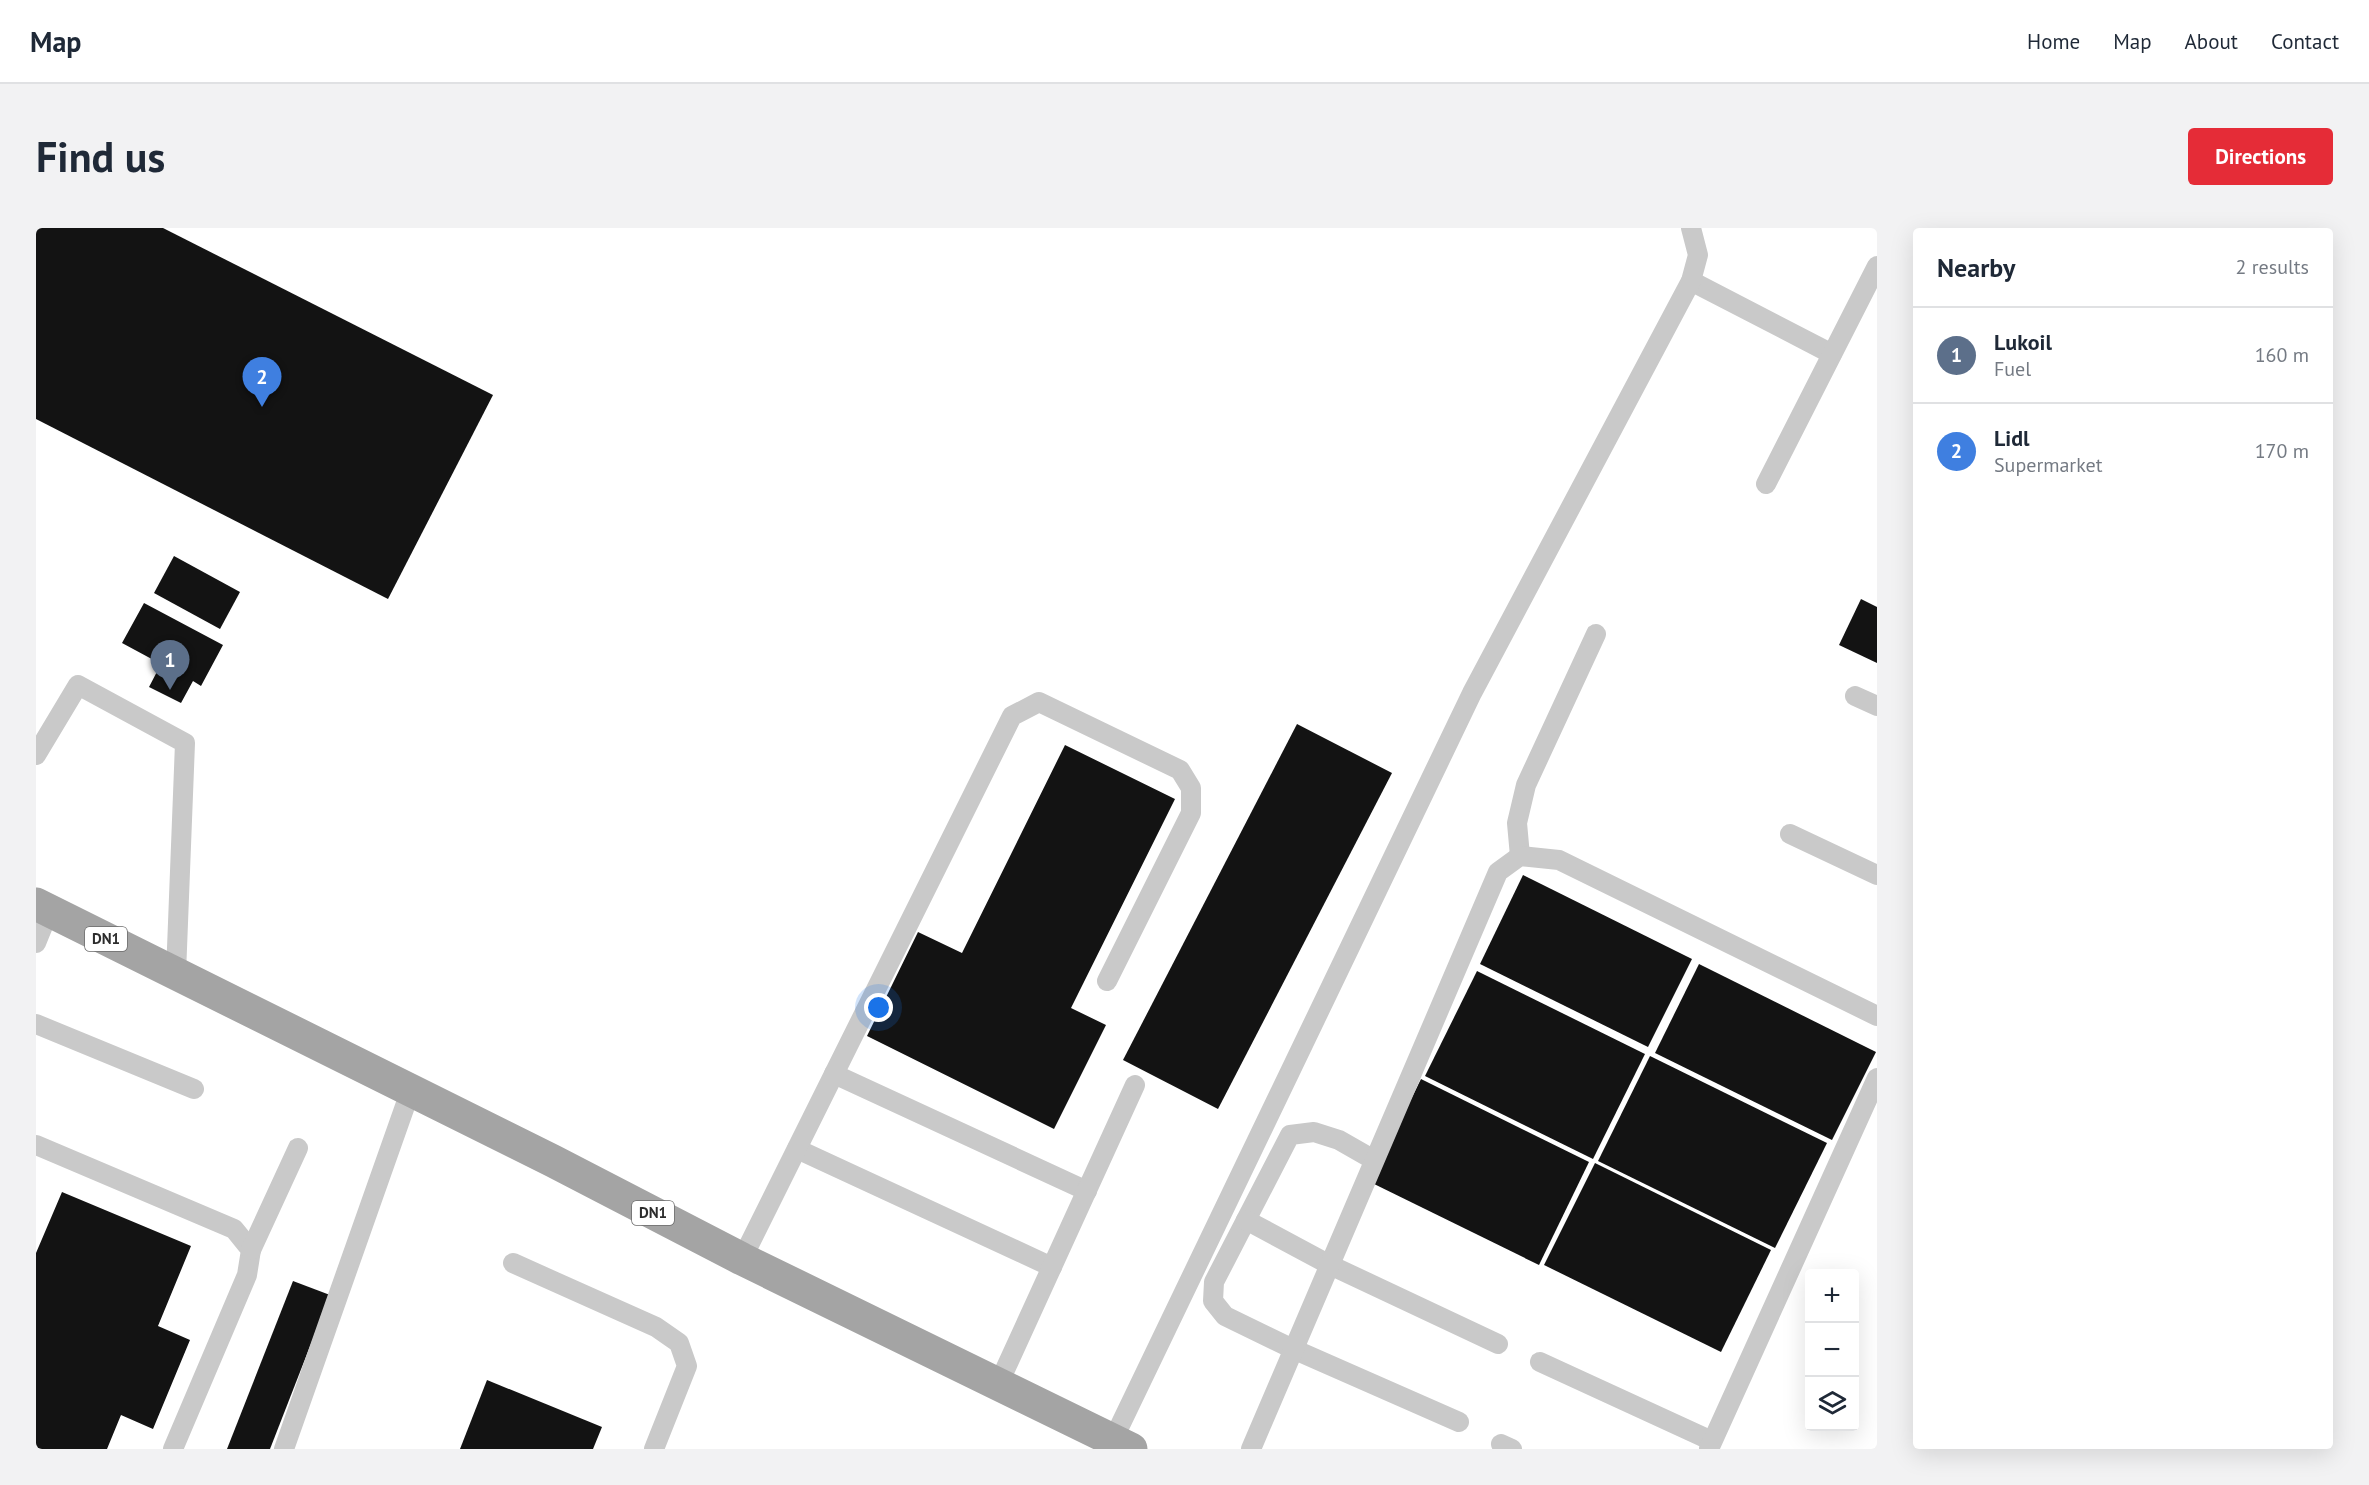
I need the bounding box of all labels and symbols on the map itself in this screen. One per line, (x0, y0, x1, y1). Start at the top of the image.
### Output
pin: 2 (242, 358, 282, 407)
pin: 1 (150, 640, 190, 690)
road number: DN1 (85, 927, 127, 951)
your location (864, 993, 893, 1022)
road number: DN1 (632, 1201, 674, 1225)

